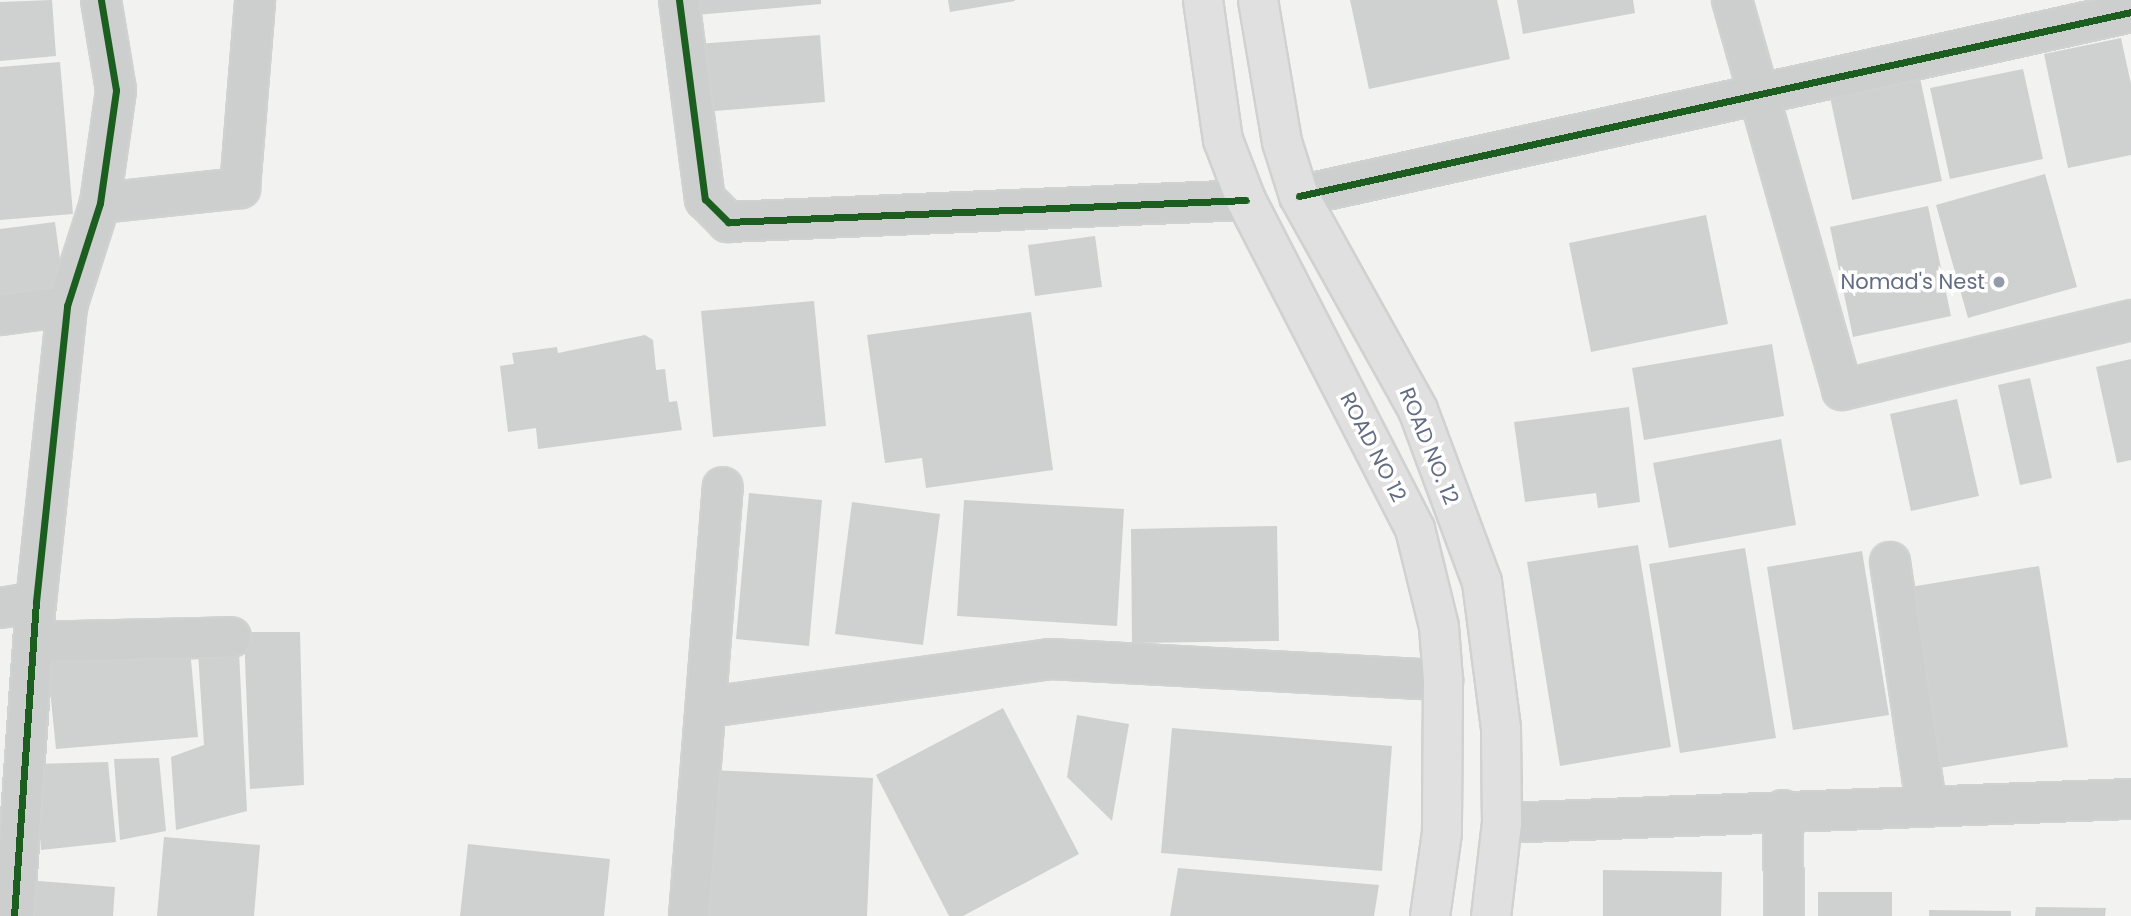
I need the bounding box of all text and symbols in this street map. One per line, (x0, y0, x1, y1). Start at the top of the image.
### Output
place label: Nomad's Nest (1840, 269, 1985, 295)
marker: Nomad's Nest (1991, 274, 2007, 290)
street label: ROAD NO. 12 (1394, 384, 1464, 508)
street label: ROAD NO 12 (1335, 388, 1411, 506)

